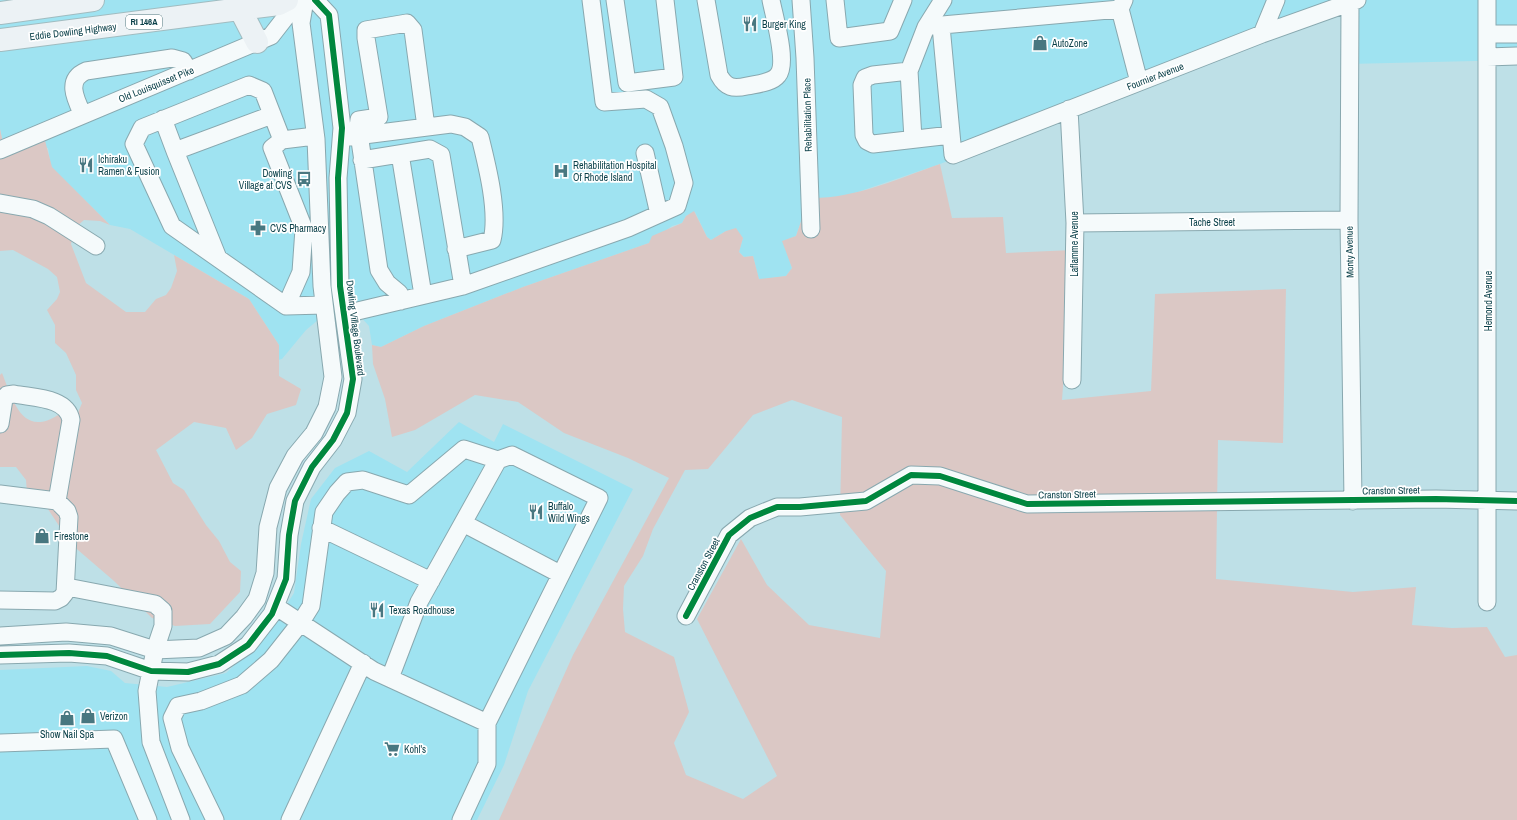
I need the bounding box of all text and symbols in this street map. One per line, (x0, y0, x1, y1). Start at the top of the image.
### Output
road number: RI 146A (126, 15, 162, 29)
restaurant icon: Burger King (741, 15, 759, 33)
place label: Burger King (762, 18, 806, 31)
street label: Eddie Dowling Highway (29, 20, 118, 43)
shop icon: AutoZone (1031, 34, 1049, 52)
place label: AutoZone (1051, 37, 1088, 50)
street label: Fournier Avenue (1125, 59, 1186, 93)
street label: Old Louisquisset Pike (117, 63, 196, 106)
street label: Rehabilitation Place (800, 78, 815, 152)
place label: Ichiraku Ramen & Fusion (98, 153, 160, 178)
restaurant icon: Ichiraku Ramen & Fusion (77, 156, 95, 174)
place label: Rehabilitation Hospital Of Rhode Island (573, 159, 657, 184)
hospital icon: Rehabilitation Hospital Of Rhode Island (552, 162, 570, 180)
place label: Dowling Village at CVS (239, 167, 293, 192)
bus stop icon: Dowling Village at CVS (295, 170, 313, 188)
street label: Laflamme Avenue (1068, 211, 1081, 277)
street label: Tache Street (1189, 216, 1236, 229)
pharmacy icon: CVS Pharmacy (249, 219, 267, 237)
place label: CVS Pharmacy (270, 222, 327, 235)
street label: Monty Avenue (1343, 226, 1356, 278)
street label: Hemond Avenue (1482, 270, 1495, 331)
street label: Dowling Village Boulevard (343, 280, 368, 377)
street label: Cranston Street (1362, 483, 1421, 498)
street label: Cranston Street (1038, 487, 1097, 502)
place label: Buffalo Wild Wings (548, 500, 590, 525)
restaurant icon: Buffalo Wild Wings (527, 503, 545, 521)
shop icon: Firestone (33, 527, 51, 545)
place label: Firestone (54, 530, 89, 543)
street label: Cranston Street (684, 535, 723, 593)
restaurant icon: Texas Roadhouse (368, 601, 386, 619)
place label: Texas Roadhouse (389, 604, 455, 617)
shop icon: Verizon (79, 707, 97, 725)
shop icon: Show Nail Spa (58, 709, 76, 727)
place label: Verizon (100, 710, 128, 723)
place label: Show Nail Spa (40, 728, 95, 741)
supermarket icon: Kohl's (383, 740, 401, 758)
place label: Kohl's (404, 743, 426, 756)

